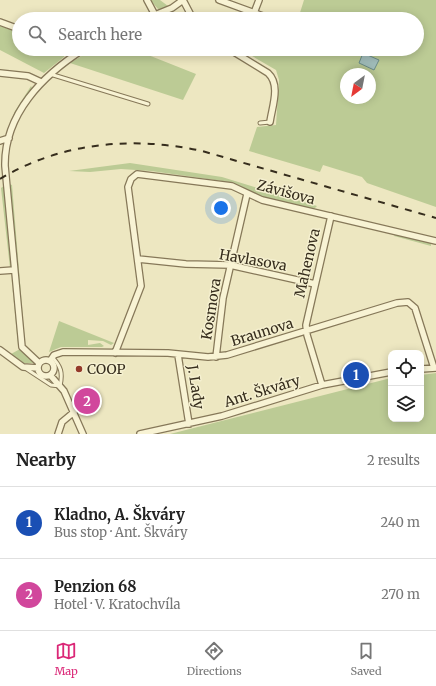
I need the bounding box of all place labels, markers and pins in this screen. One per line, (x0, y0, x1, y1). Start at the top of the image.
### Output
place label: COOP (87, 360, 125, 378)
pin: 1 (343, 360, 369, 390)
marker: COOP (74, 364, 84, 374)
pin: 2 (74, 386, 100, 416)

